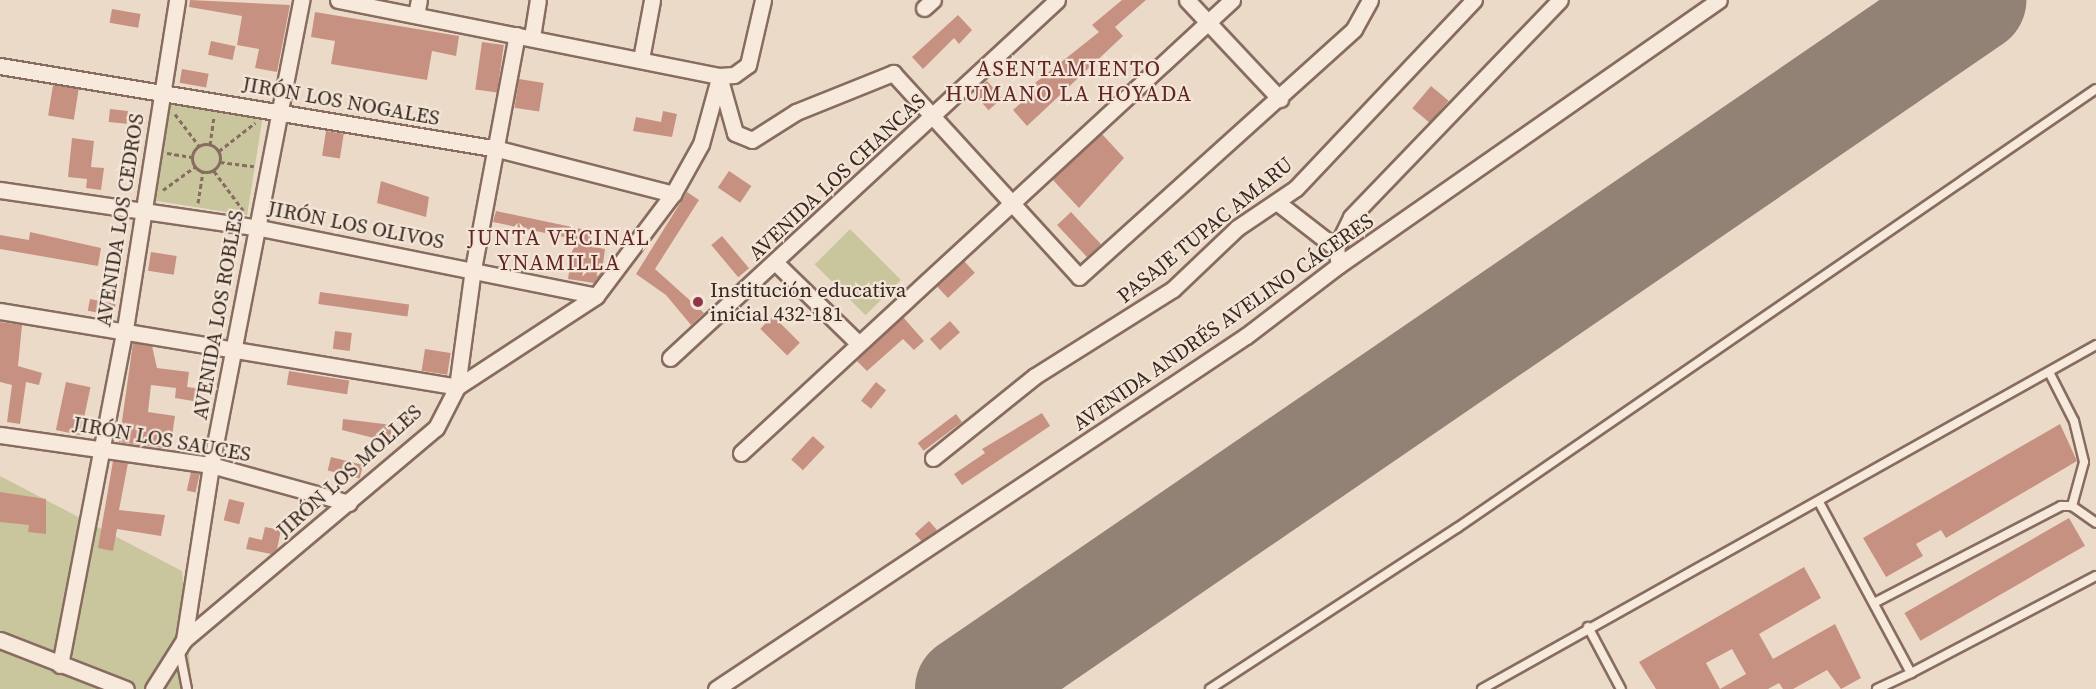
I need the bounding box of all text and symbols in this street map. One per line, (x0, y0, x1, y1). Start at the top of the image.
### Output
district label: ASENTAMIENTO HUMANO LA HOYADA (945, 55, 1193, 106)
street label: JIRÓN LOS NOGALES (240, 71, 442, 131)
street label: AVENIDA LOS CHANCAS (743, 88, 931, 266)
street label: AVENIDA LOS CEDROS (91, 112, 149, 328)
street label: PASAJE TUPAC AMARU (1112, 151, 1298, 309)
street label: JIRÓN LOS OLIVOS (266, 196, 446, 254)
street label: AVENIDA LOS ROBLES (187, 208, 249, 422)
street label: AVENIDA ANDRÉS AVELINO CÁCERES (1068, 208, 1378, 436)
district label: JUNTA VECINAL YNAMILLA (467, 224, 651, 276)
place label: Institución educativa inicial 432-181 (710, 277, 906, 327)
marker: Institución educativa inicial 432-181 (691, 295, 705, 309)
street label: JIRÓN LOS MOLLES (271, 399, 427, 543)
street label: JIRÓN LOS SAUCES (71, 411, 253, 467)

